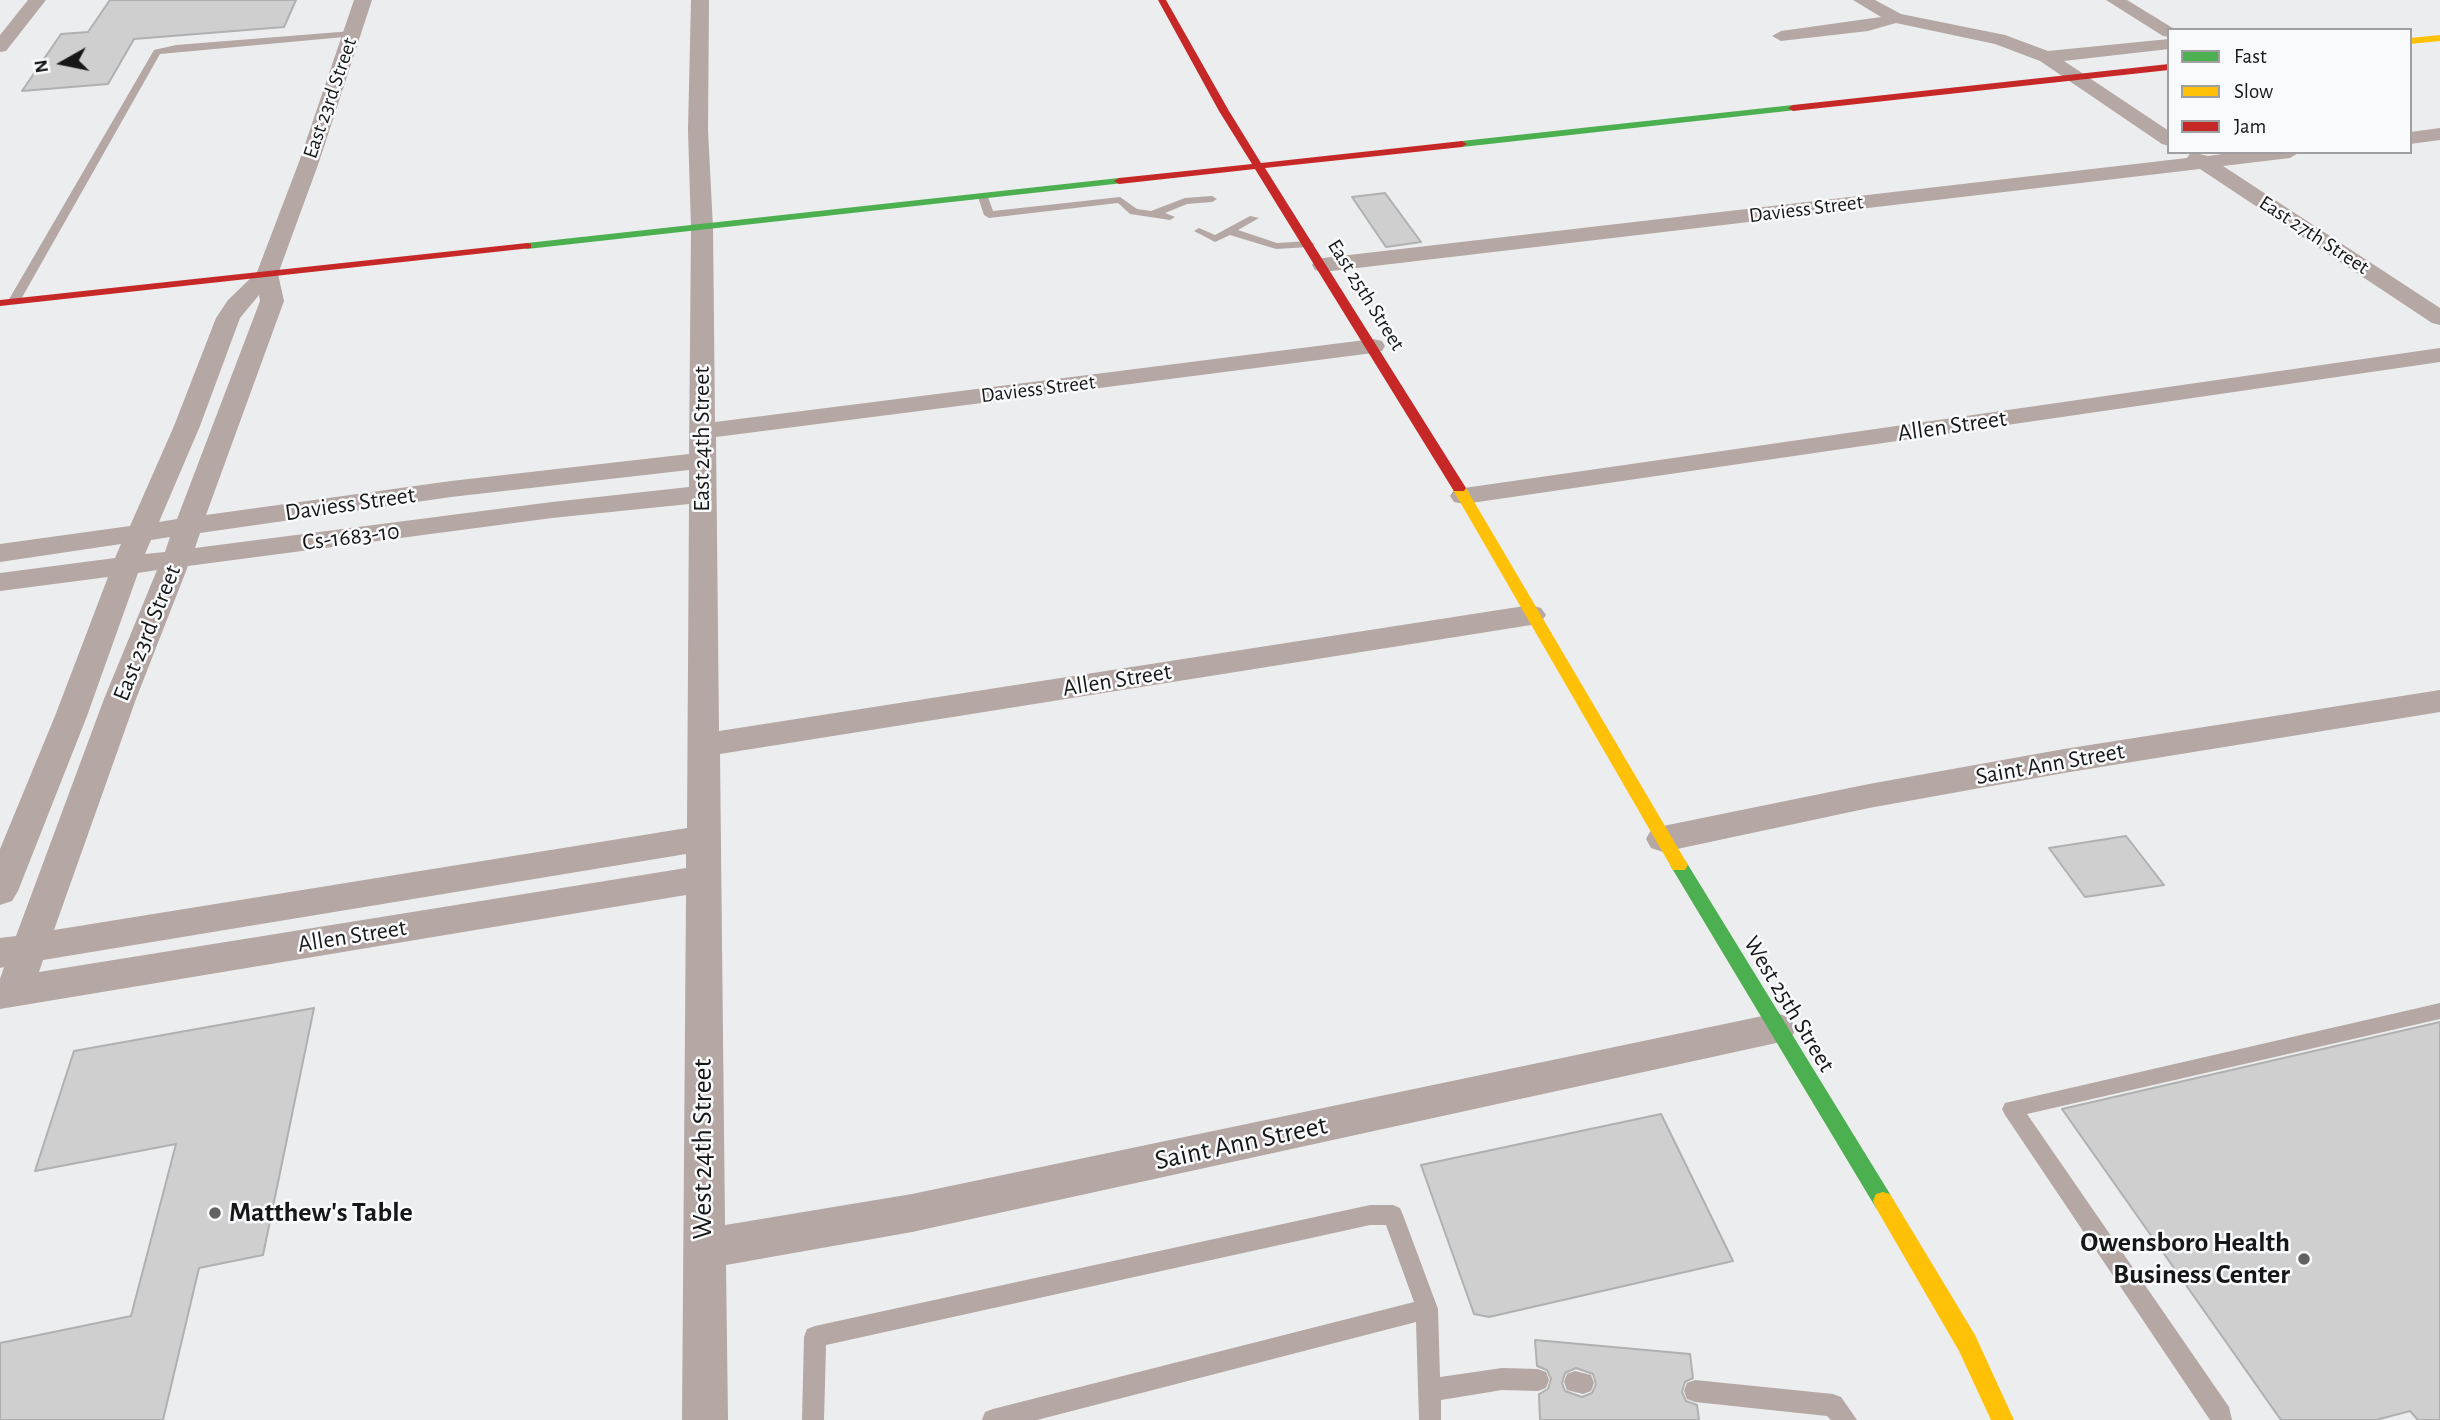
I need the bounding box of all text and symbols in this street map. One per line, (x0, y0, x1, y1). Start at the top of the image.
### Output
north arrow (28, 28, 98, 98)
legend (2167, 28, 2412, 154)
street label: East 23rd Street (298, 34, 362, 162)
text: Fast (2234, 46, 2267, 67)
text: N (31, 58, 52, 74)
text: Slow (2234, 81, 2273, 102)
text: Jam (2234, 116, 2266, 137)
street label: Daviess Street (1747, 189, 1865, 229)
street label: East 27th Street (2254, 190, 2374, 280)
street label: East 25th Street (1322, 235, 1410, 355)
street label: East 24th Street (688, 366, 716, 512)
street label: Daviess Street (979, 369, 1097, 409)
street label: Allen Street (1896, 404, 2008, 448)
street label: Daviess Street (283, 481, 417, 527)
street label: Cs-1683-10 (301, 517, 401, 557)
street label: East 23rd Street (107, 561, 187, 705)
street label: Allen Street (1061, 657, 1173, 703)
street label: Saint Ann Street (1973, 737, 2127, 791)
street label: Allen Street (296, 913, 408, 959)
street label: West 25th Street (1737, 931, 1841, 1077)
street label: West 24th Street (686, 1059, 720, 1239)
street label: Saint Ann Street (1152, 1108, 1330, 1178)
place label: Matthew's Table (229, 1196, 413, 1230)
marker: Matthew's Table (207, 1205, 223, 1221)
place label: Owensboro Health Business Center (2080, 1226, 2290, 1292)
marker: Owensboro Health Business Center (2296, 1251, 2312, 1267)

